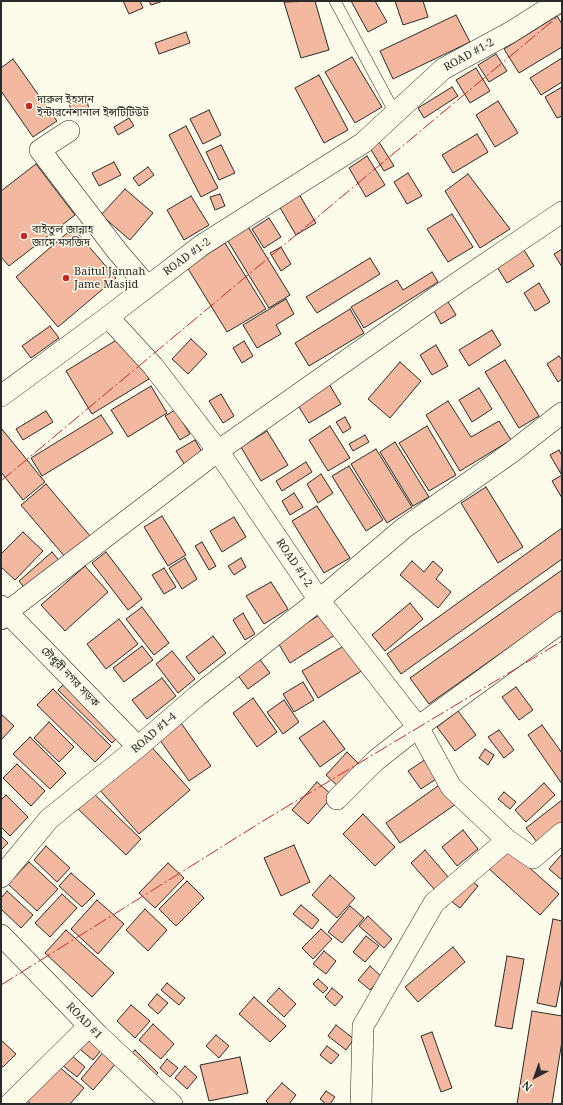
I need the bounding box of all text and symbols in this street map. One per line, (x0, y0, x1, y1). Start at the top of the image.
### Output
street label: ROAD #1-2 (442, 36, 496, 74)
place label: দারুল ইহসান ইন্টারনেশানাল ইন্সটিটিউট (37, 93, 149, 119)
marker: দারুল ইহসান ইন্টারনেশানাল ইন্সটিটিউট (24, 101, 34, 111)
place label: বাইতুল জান্নাহ জামে মসজিদ (32, 223, 93, 249)
marker: বাইতুল জান্নাহ জামে মসজিদ (19, 231, 29, 241)
street label: ROAD #1-2 (161, 235, 213, 279)
place label: Baitul Jannah Jame Masjid (74, 265, 146, 291)
marker: Baitul Jannah Jame Masjid (61, 273, 71, 283)
street label: ROAD #1-2 (273, 536, 315, 590)
street label: চৌধুরী নগর সড়ক (38, 644, 102, 710)
street label: ROAD #1-4 (129, 710, 179, 756)
street label: ROAD #1 (63, 1000, 105, 1042)
north arrow (515, 1057, 555, 1097)
text: N (519, 1078, 535, 1095)

